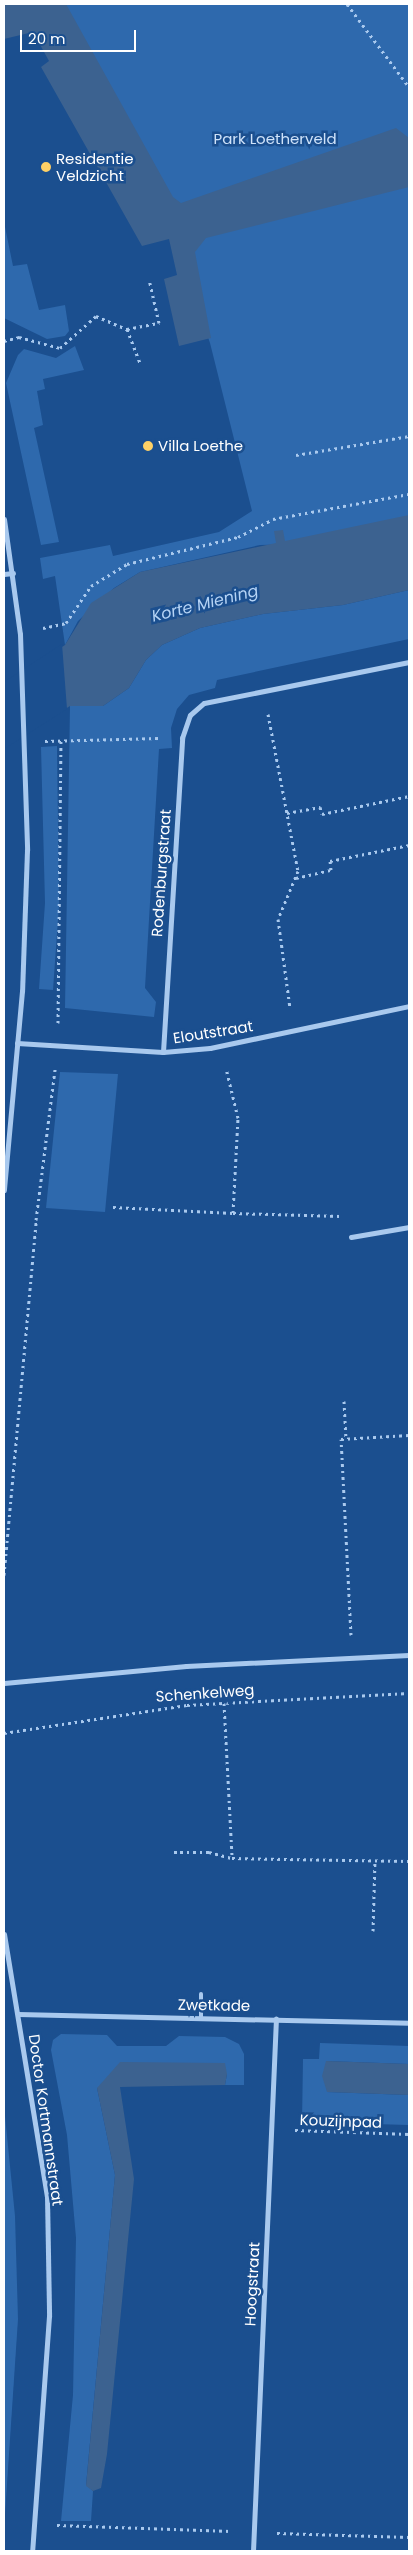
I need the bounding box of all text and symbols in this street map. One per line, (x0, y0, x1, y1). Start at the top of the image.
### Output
scale bar (22, 20, 139, 52)
text: 20 m (28, 28, 66, 49)
park label: Park Loetherveld (213, 130, 337, 148)
place label: Residentie Veldzicht (56, 149, 133, 184)
marker: Residentie Veldzicht (40, 161, 52, 173)
place label: Villa Loethe (158, 437, 243, 455)
marker: Villa Loethe (142, 440, 154, 452)
water label: Korte Miening (150, 581, 260, 627)
street label: Rodenburgstraat (148, 809, 174, 937)
street label: Eloutstraat (172, 1017, 254, 1047)
street label: Schenkelweg (155, 1681, 255, 1705)
street label: Zwetkade (178, 1995, 250, 2015)
street label: Doctor Kortmannstraat (25, 2033, 67, 2207)
street label: Kouzijnpad (299, 2111, 383, 2131)
street label: Hoogstraat (241, 2241, 263, 2327)

